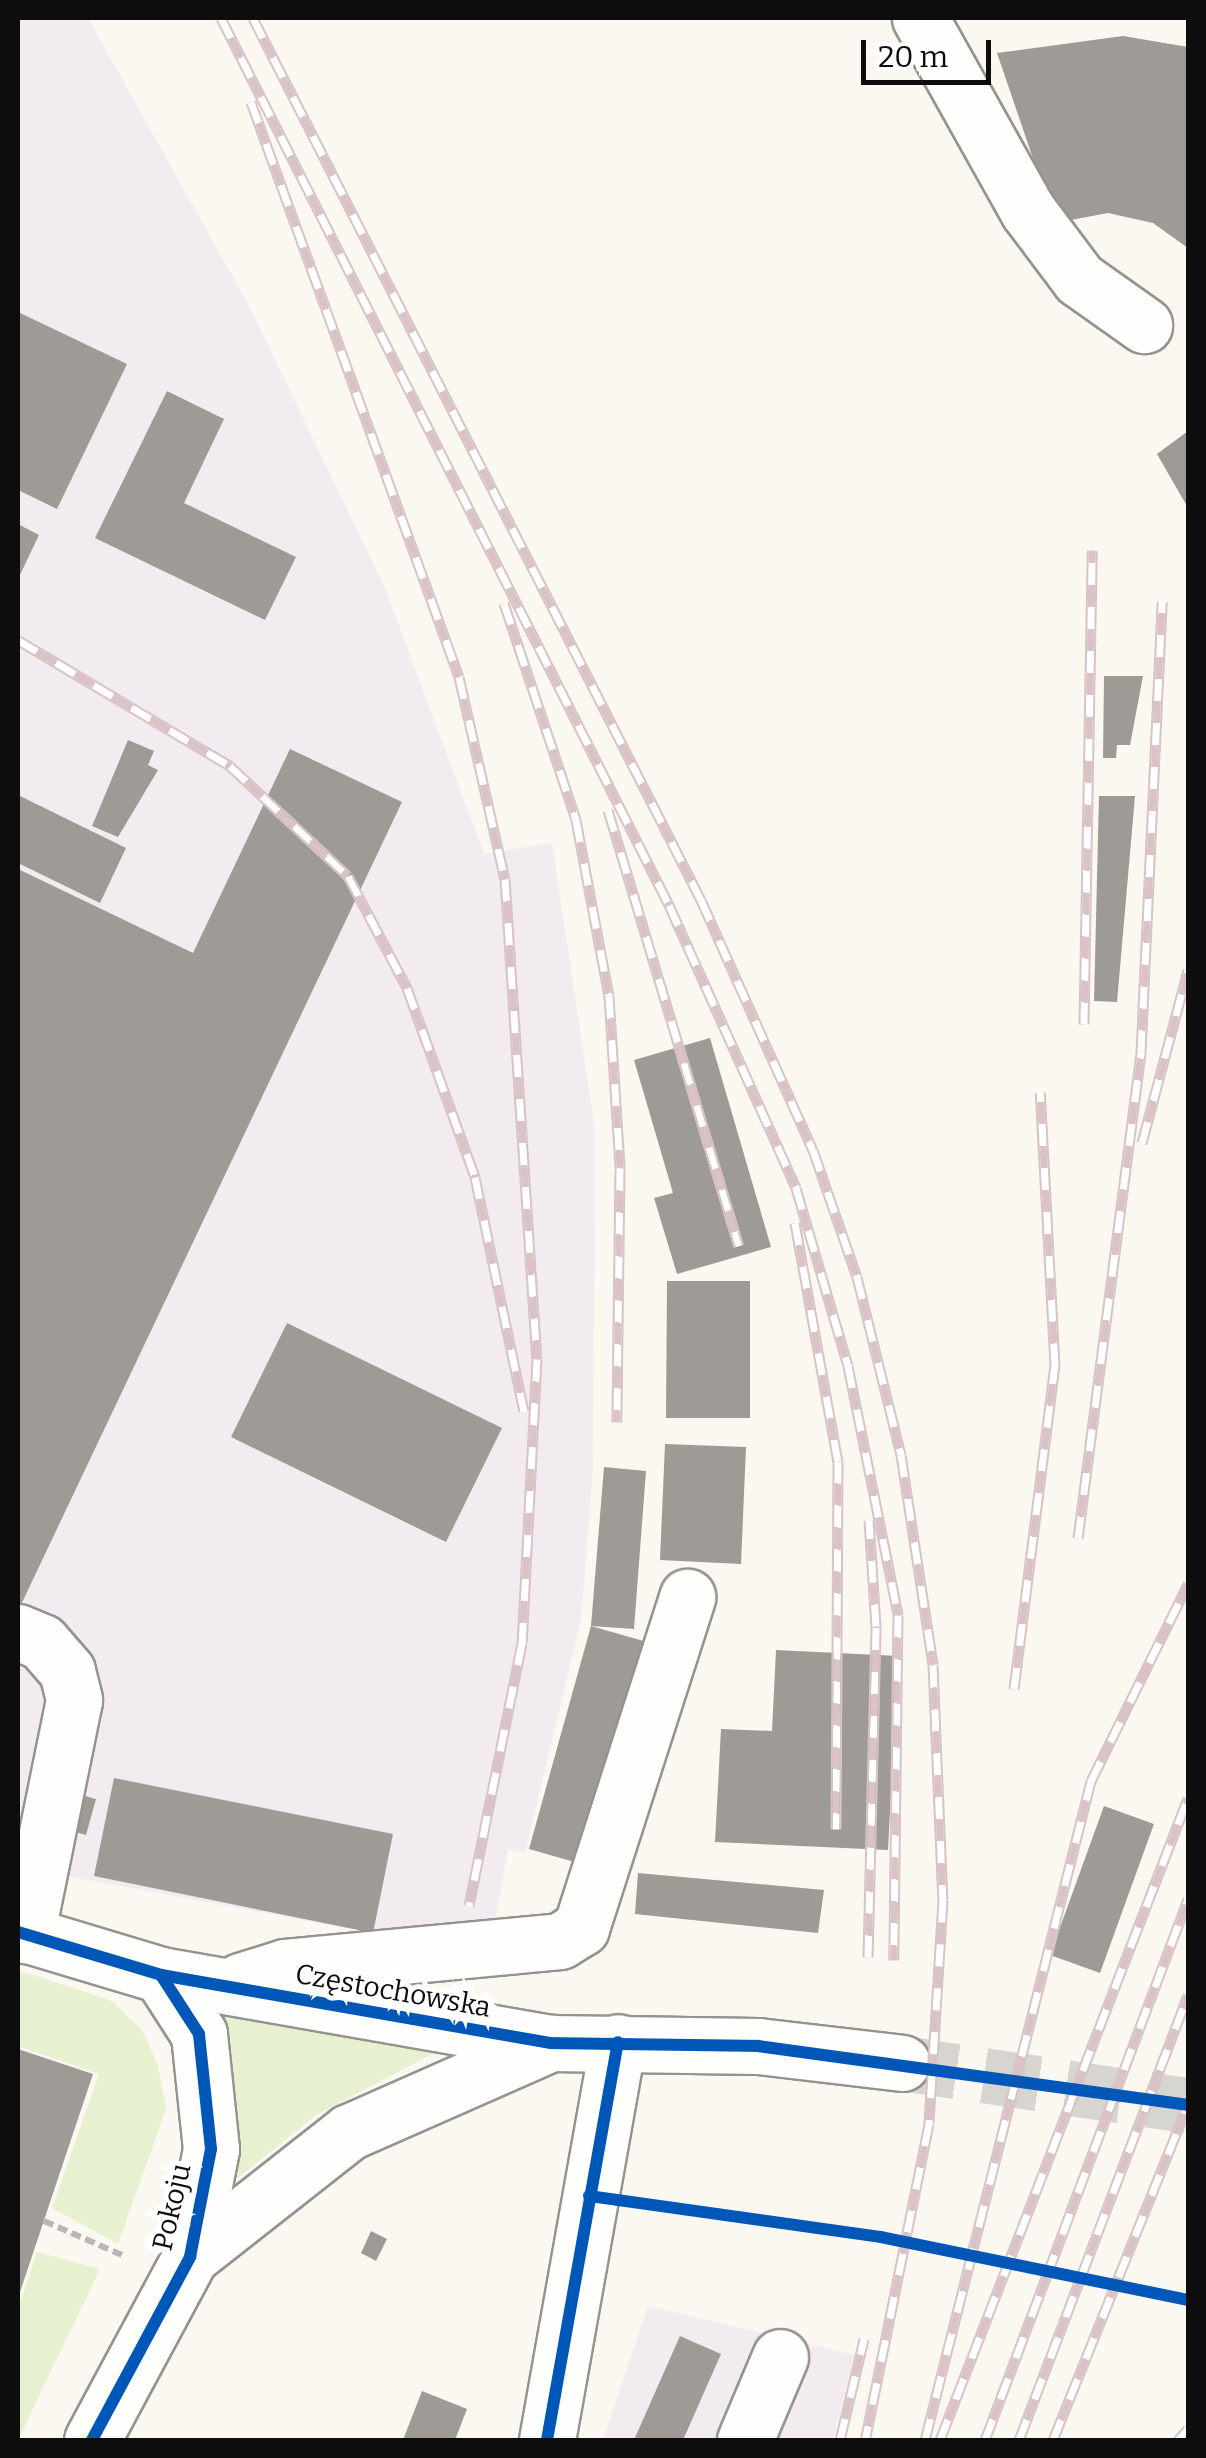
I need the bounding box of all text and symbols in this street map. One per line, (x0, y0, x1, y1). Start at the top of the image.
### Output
scale bar (866, 20, 996, 82)
text: 20 m (878, 39, 948, 75)
street label: Częstochowska (293, 1957, 493, 2025)
street label: Pokoju (146, 2160, 198, 2254)

